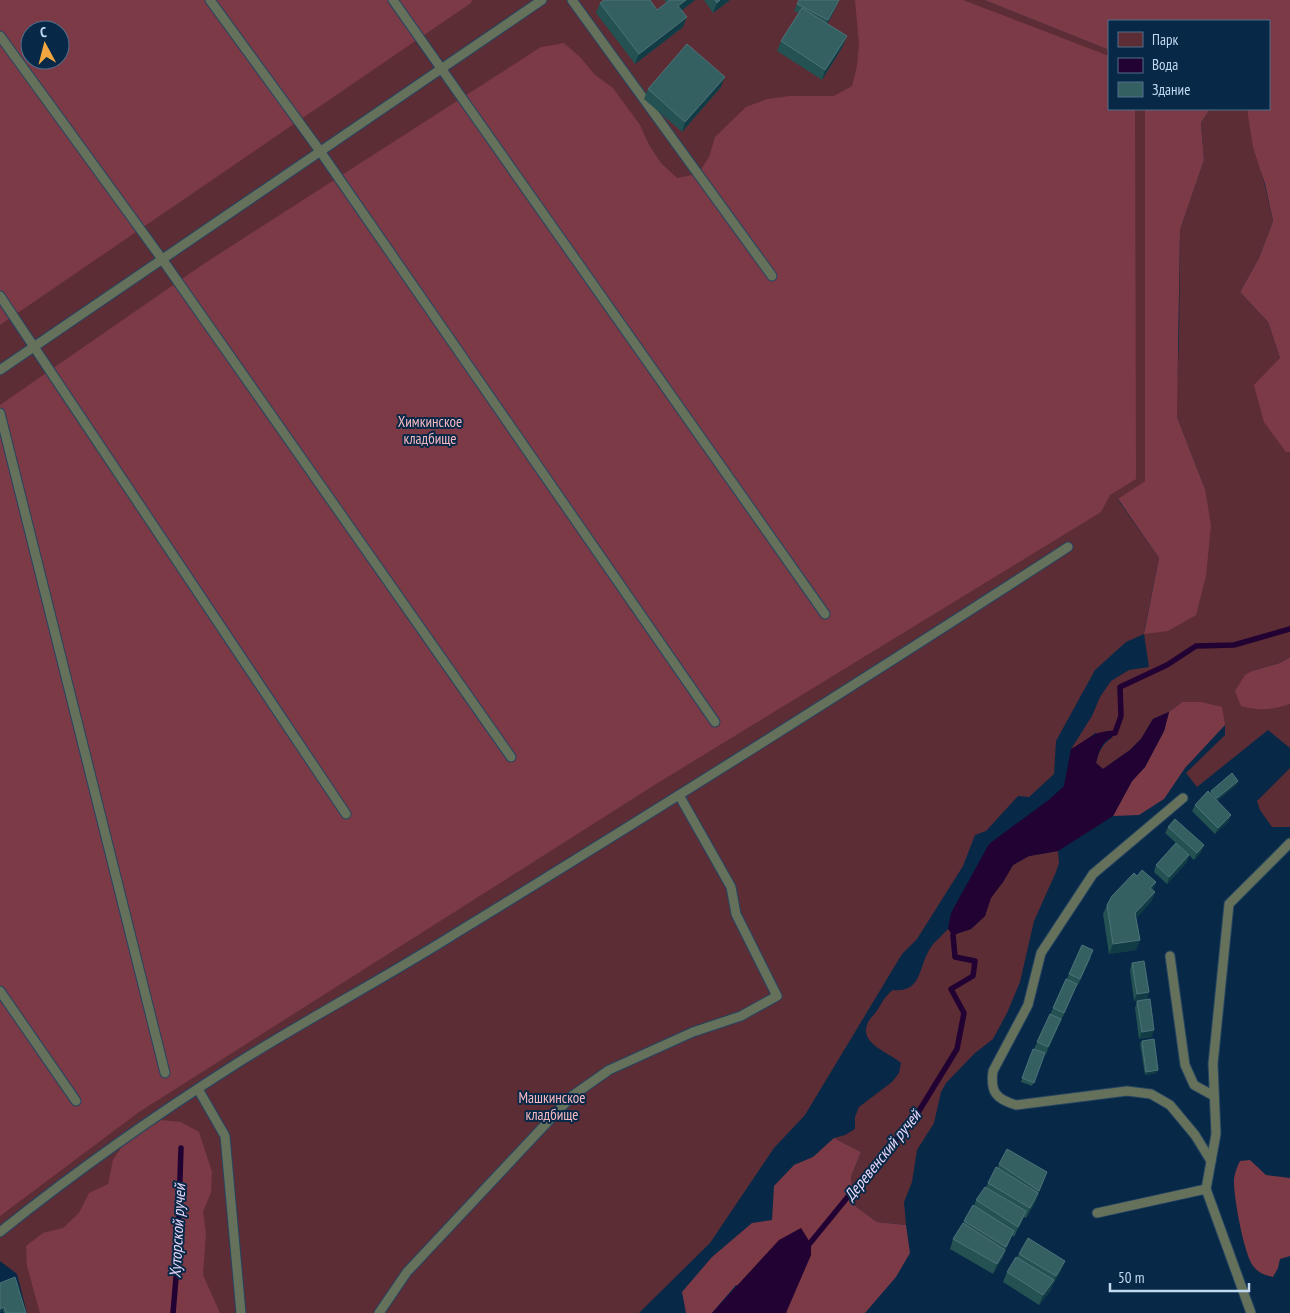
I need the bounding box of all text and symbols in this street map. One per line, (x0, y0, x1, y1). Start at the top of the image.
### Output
north arrow (20, 20, 70, 70)
legend (1108, 20, 1270, 110)
text: С (39, 23, 48, 41)
text: Парк (1152, 30, 1178, 49)
text: Вода (1152, 55, 1178, 74)
text: Здание (1152, 80, 1190, 99)
park label: Химкинское кладбище (398, 412, 462, 448)
park label: Машкинское кладбище (518, 1088, 586, 1124)
water label: Деревенский ручей (839, 1104, 926, 1205)
water label: Хуторской ручей (165, 1181, 190, 1279)
scale bar (1110, 1260, 1249, 1292)
text: 50 m (1118, 1268, 1144, 1287)

